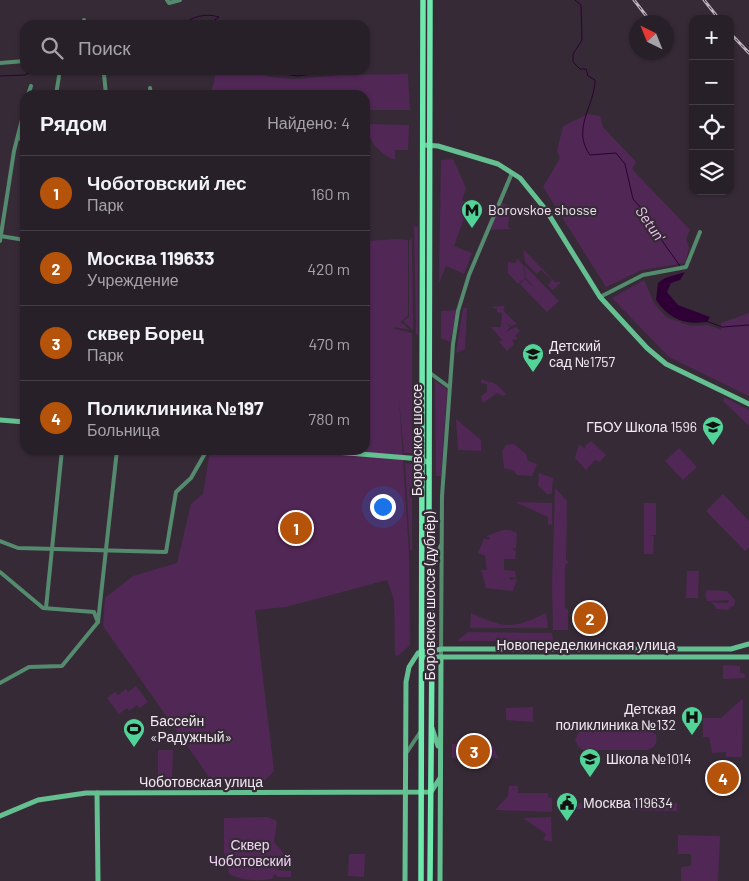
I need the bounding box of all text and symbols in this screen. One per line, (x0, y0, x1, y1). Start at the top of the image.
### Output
north arrow (629, 15, 674, 60)
map controls (689, 15, 734, 195)
button: + (689, 15, 734, 60)
search box (20, 20, 370, 75)
icon: search (38, 34, 66, 62)
text: Поиск (78, 36, 131, 59)
button: − (689, 60, 734, 105)
button: locate (689, 105, 734, 150)
text: Рядом (40, 110, 107, 135)
text: Найдено: 4 (267, 113, 350, 132)
button: layers (689, 150, 734, 195)
text: Чоботовский лес (87, 171, 247, 194)
text: 1 (53, 184, 59, 203)
text: 160 m (311, 184, 350, 203)
text: Парк (87, 195, 123, 214)
metro station icon: Borovskoe shosse (460, 198, 484, 229)
place label: Borovskoe shosse (488, 201, 597, 218)
water label: Setun' (632, 202, 670, 245)
text: Москва 119633 (87, 246, 214, 269)
text: 2 (52, 259, 60, 278)
text: 420 m (307, 259, 350, 278)
text: Учреждение (87, 270, 179, 289)
text: сквер Борец (87, 321, 204, 344)
text: 3 (52, 334, 60, 353)
text: 470 m (309, 334, 350, 353)
place label: Детский сад №1757 (549, 337, 615, 370)
school or university icon: Детский сад №1757 (521, 342, 545, 373)
text: Парк (87, 345, 123, 364)
street label: Боровское шоссе (408, 384, 425, 496)
text: Поликлиника №197 (87, 396, 263, 419)
text: 4 (51, 409, 61, 428)
text: 780 m (309, 409, 350, 428)
school or university icon: ГБОУ Школа 1596 (701, 415, 725, 446)
place label: ГБОУ Школа 1596 (586, 418, 697, 435)
text: Больница (87, 420, 160, 439)
your location (370, 494, 396, 520)
pin: 1 (280, 509, 312, 547)
street label: Боровское шоссе (дублёр) (421, 511, 438, 680)
pin: 2 (574, 599, 606, 637)
street label: Новопеределкинская улица (496, 636, 676, 653)
place label: Детская поликлиника №132 (555, 700, 676, 733)
hospital icon: Детская поликлиника №132 (680, 705, 704, 736)
place label: Бассейн «Радужный» (150, 712, 232, 745)
sports icon: Бассейн «Радужный» (122, 717, 146, 748)
pin: 3 (458, 732, 490, 770)
school or university icon: Школа №1014 (578, 747, 602, 778)
place label: Школа №1014 (606, 750, 691, 767)
pin: 4 (707, 759, 739, 797)
street label: Чоботовская улица (139, 773, 263, 790)
public building icon: Москва 119634 (555, 791, 579, 822)
place label: Москва 119634 (583, 794, 673, 811)
park label: Сквер Чоботовский (209, 836, 291, 869)

